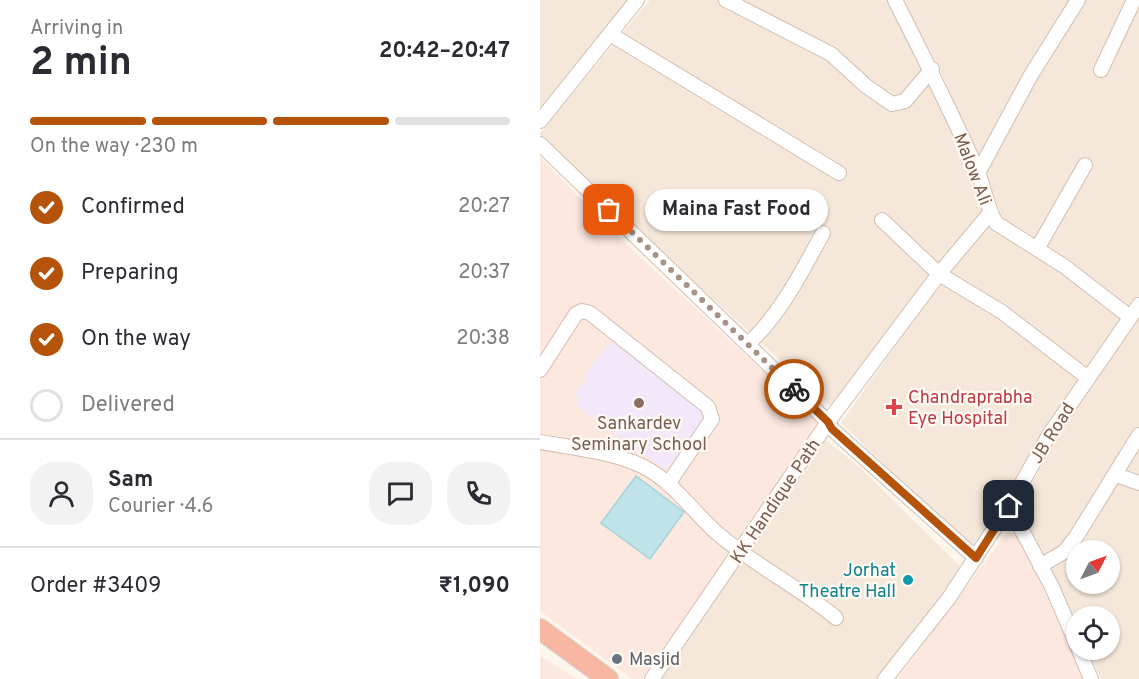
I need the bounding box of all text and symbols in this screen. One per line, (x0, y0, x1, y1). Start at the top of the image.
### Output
text: Arriving in (30, 16, 123, 42)
text: 20:42–20:47 (379, 38, 510, 65)
text: 2 min (30, 40, 132, 89)
street label: Malow Ali (947, 130, 996, 209)
text: On the way · 230 m (30, 134, 198, 160)
pin (583, 184, 634, 235)
callout: Maina Fast Food (645, 189, 828, 231)
icon: check (30, 191, 63, 224)
icon: bag (592, 193, 625, 226)
text: Confirmed (81, 194, 185, 221)
text: 20:27 (458, 194, 510, 220)
text: Maina Fast Food (662, 197, 811, 223)
icon: check (30, 257, 63, 290)
text: Preparing (81, 260, 179, 287)
text: 20:37 (458, 260, 510, 286)
icon: check (30, 323, 63, 356)
text: On the way (81, 326, 191, 353)
text: 20:38 (456, 326, 510, 352)
courier (764, 359, 824, 419)
icon: bike (778, 373, 811, 406)
place label: Chandraprabha Eye Hospital (908, 387, 1032, 431)
text: Delivered (81, 392, 175, 419)
marker: Sankardev Seminary School (632, 396, 646, 410)
marker: Chandraprabha Eye Hospital (885, 398, 903, 416)
street label: JB Road (1026, 399, 1081, 469)
place label: Sankardev Seminary School (571, 413, 707, 457)
street label: KK Handique Path (726, 435, 827, 569)
button: person (30, 462, 93, 525)
button: chat (369, 462, 432, 525)
button: phone (447, 462, 510, 525)
text: Sam (108, 467, 153, 494)
pin (983, 480, 1034, 531)
icon: home (992, 489, 1025, 522)
text: Courier · 4.6 (108, 494, 213, 520)
north arrow (1066, 540, 1120, 594)
map controls (1066, 540, 1120, 660)
place label: Jorhat Theatre Hall (799, 560, 896, 604)
text: Order #3409 (30, 573, 162, 600)
text: ₹1,090 (439, 573, 510, 600)
marker: Jorhat Theatre Hall (901, 573, 915, 587)
button: locate (1066, 606, 1120, 660)
place label: Masjid (629, 649, 680, 672)
marker: Masjid (610, 652, 624, 666)

